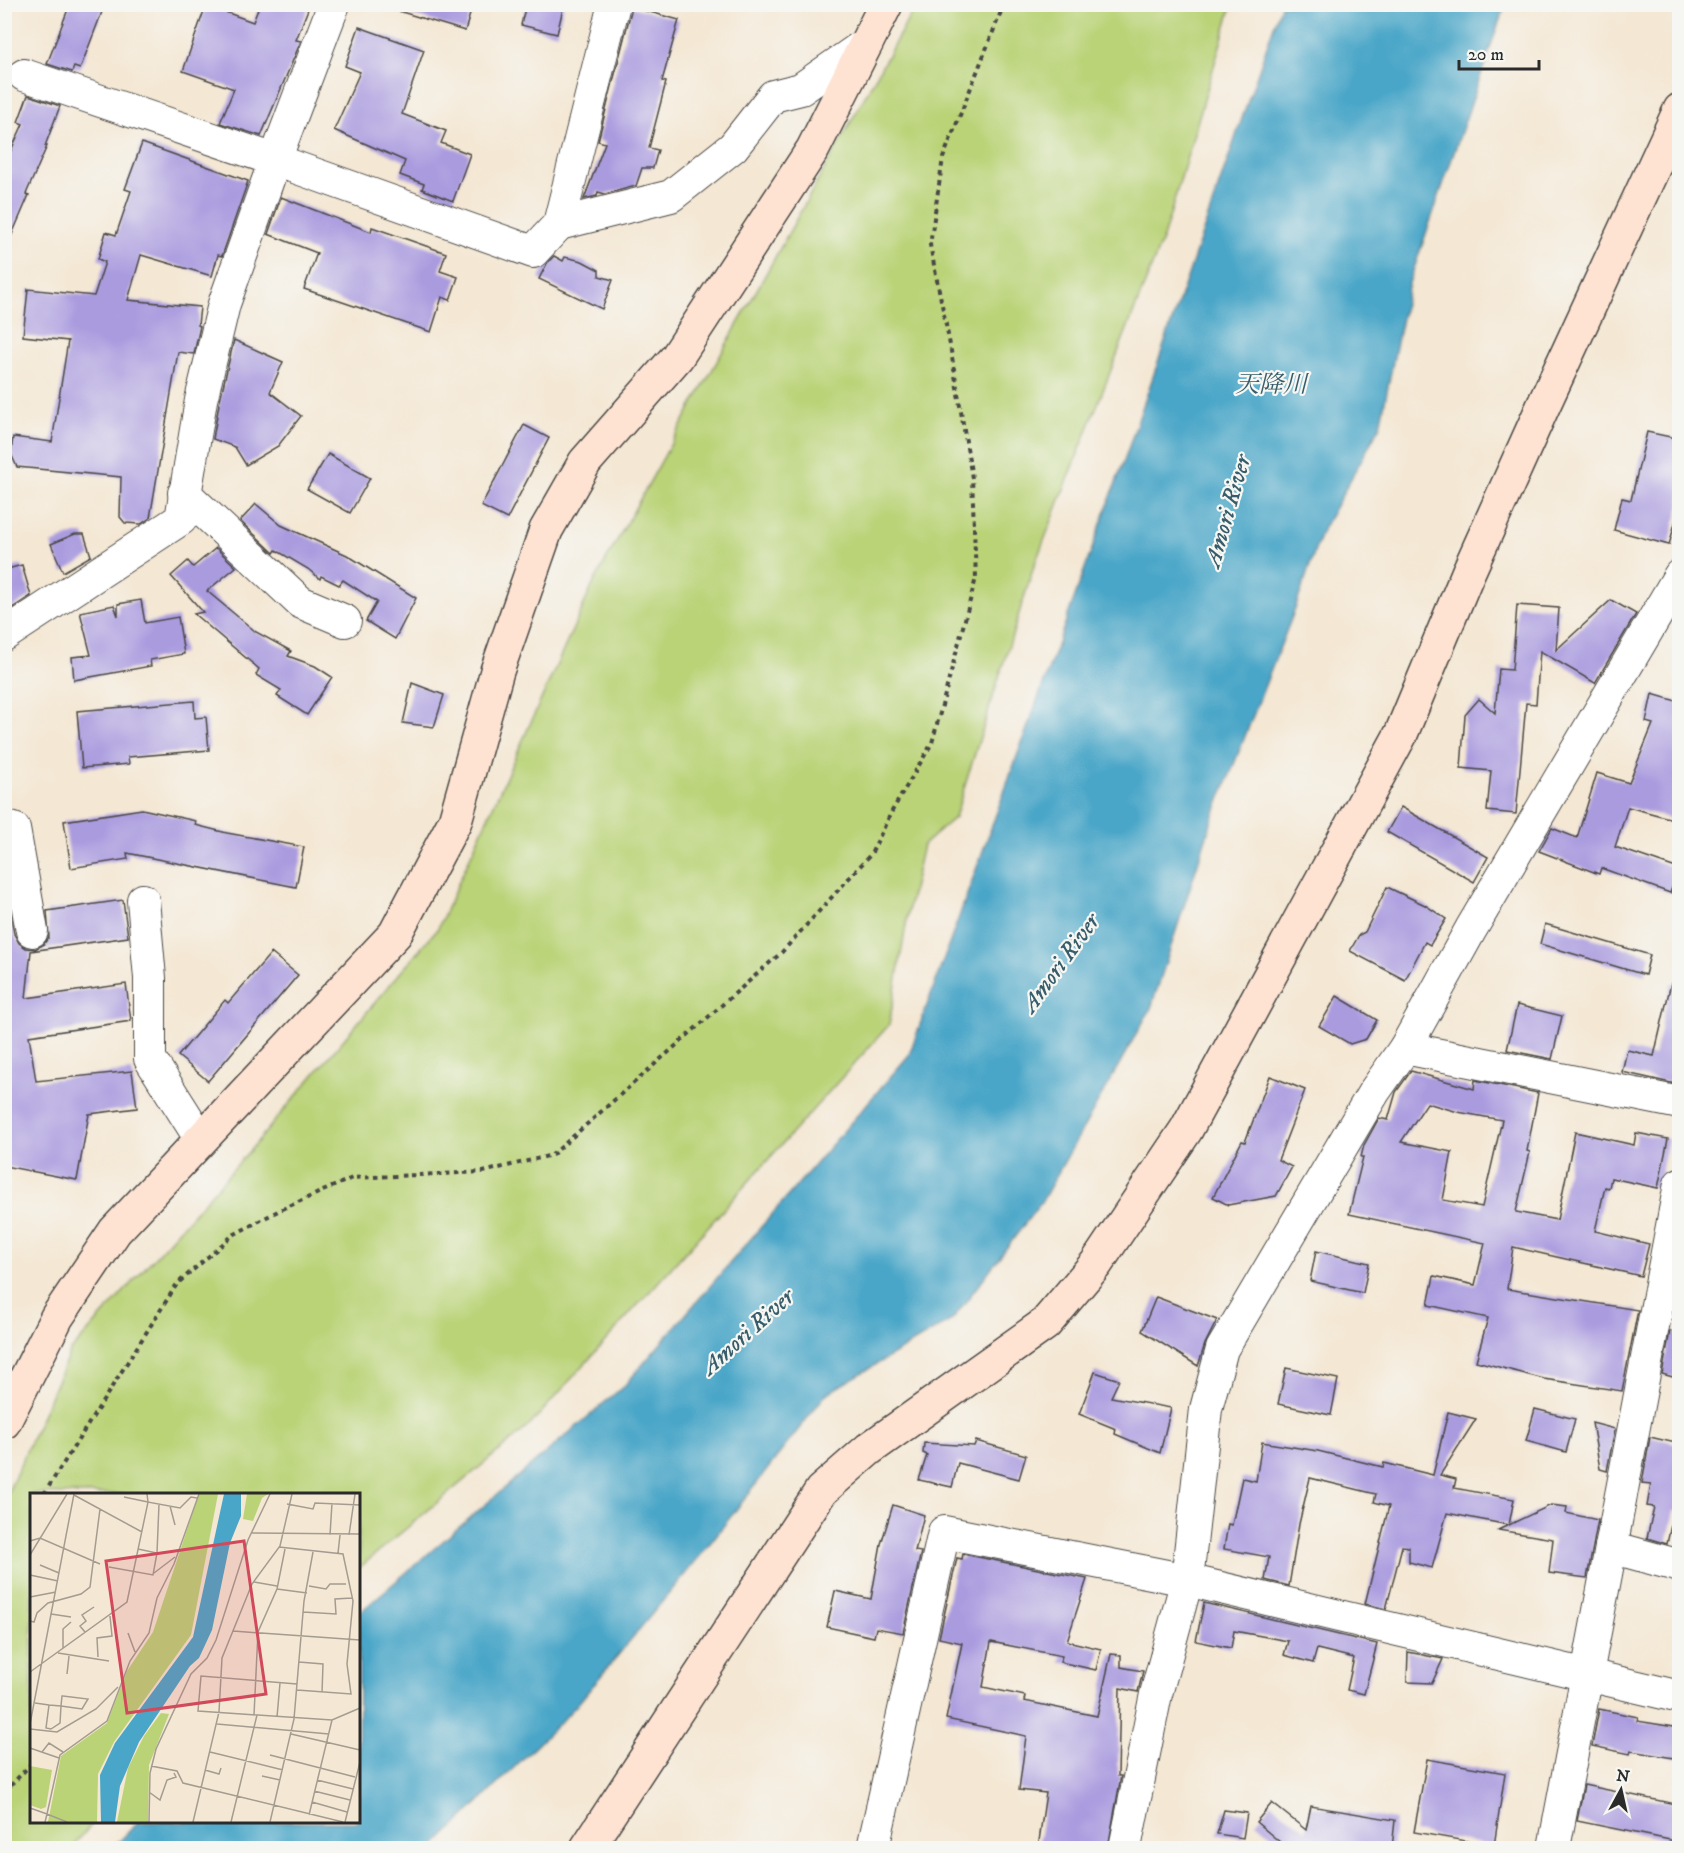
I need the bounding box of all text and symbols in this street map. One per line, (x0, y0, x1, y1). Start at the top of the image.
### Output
scale bar (1459, 33, 1538, 71)
text: 20 m (1468, 44, 1504, 66)
water label: 天降川 (1235, 370, 1310, 400)
water label: Amori River (1197, 449, 1259, 573)
water label: Amori River (1013, 906, 1108, 1021)
water label: Amori River (693, 1281, 802, 1383)
inset map (30, 1493, 360, 1823)
north arrow (1591, 1760, 1651, 1820)
text: N (1615, 1765, 1631, 1787)

